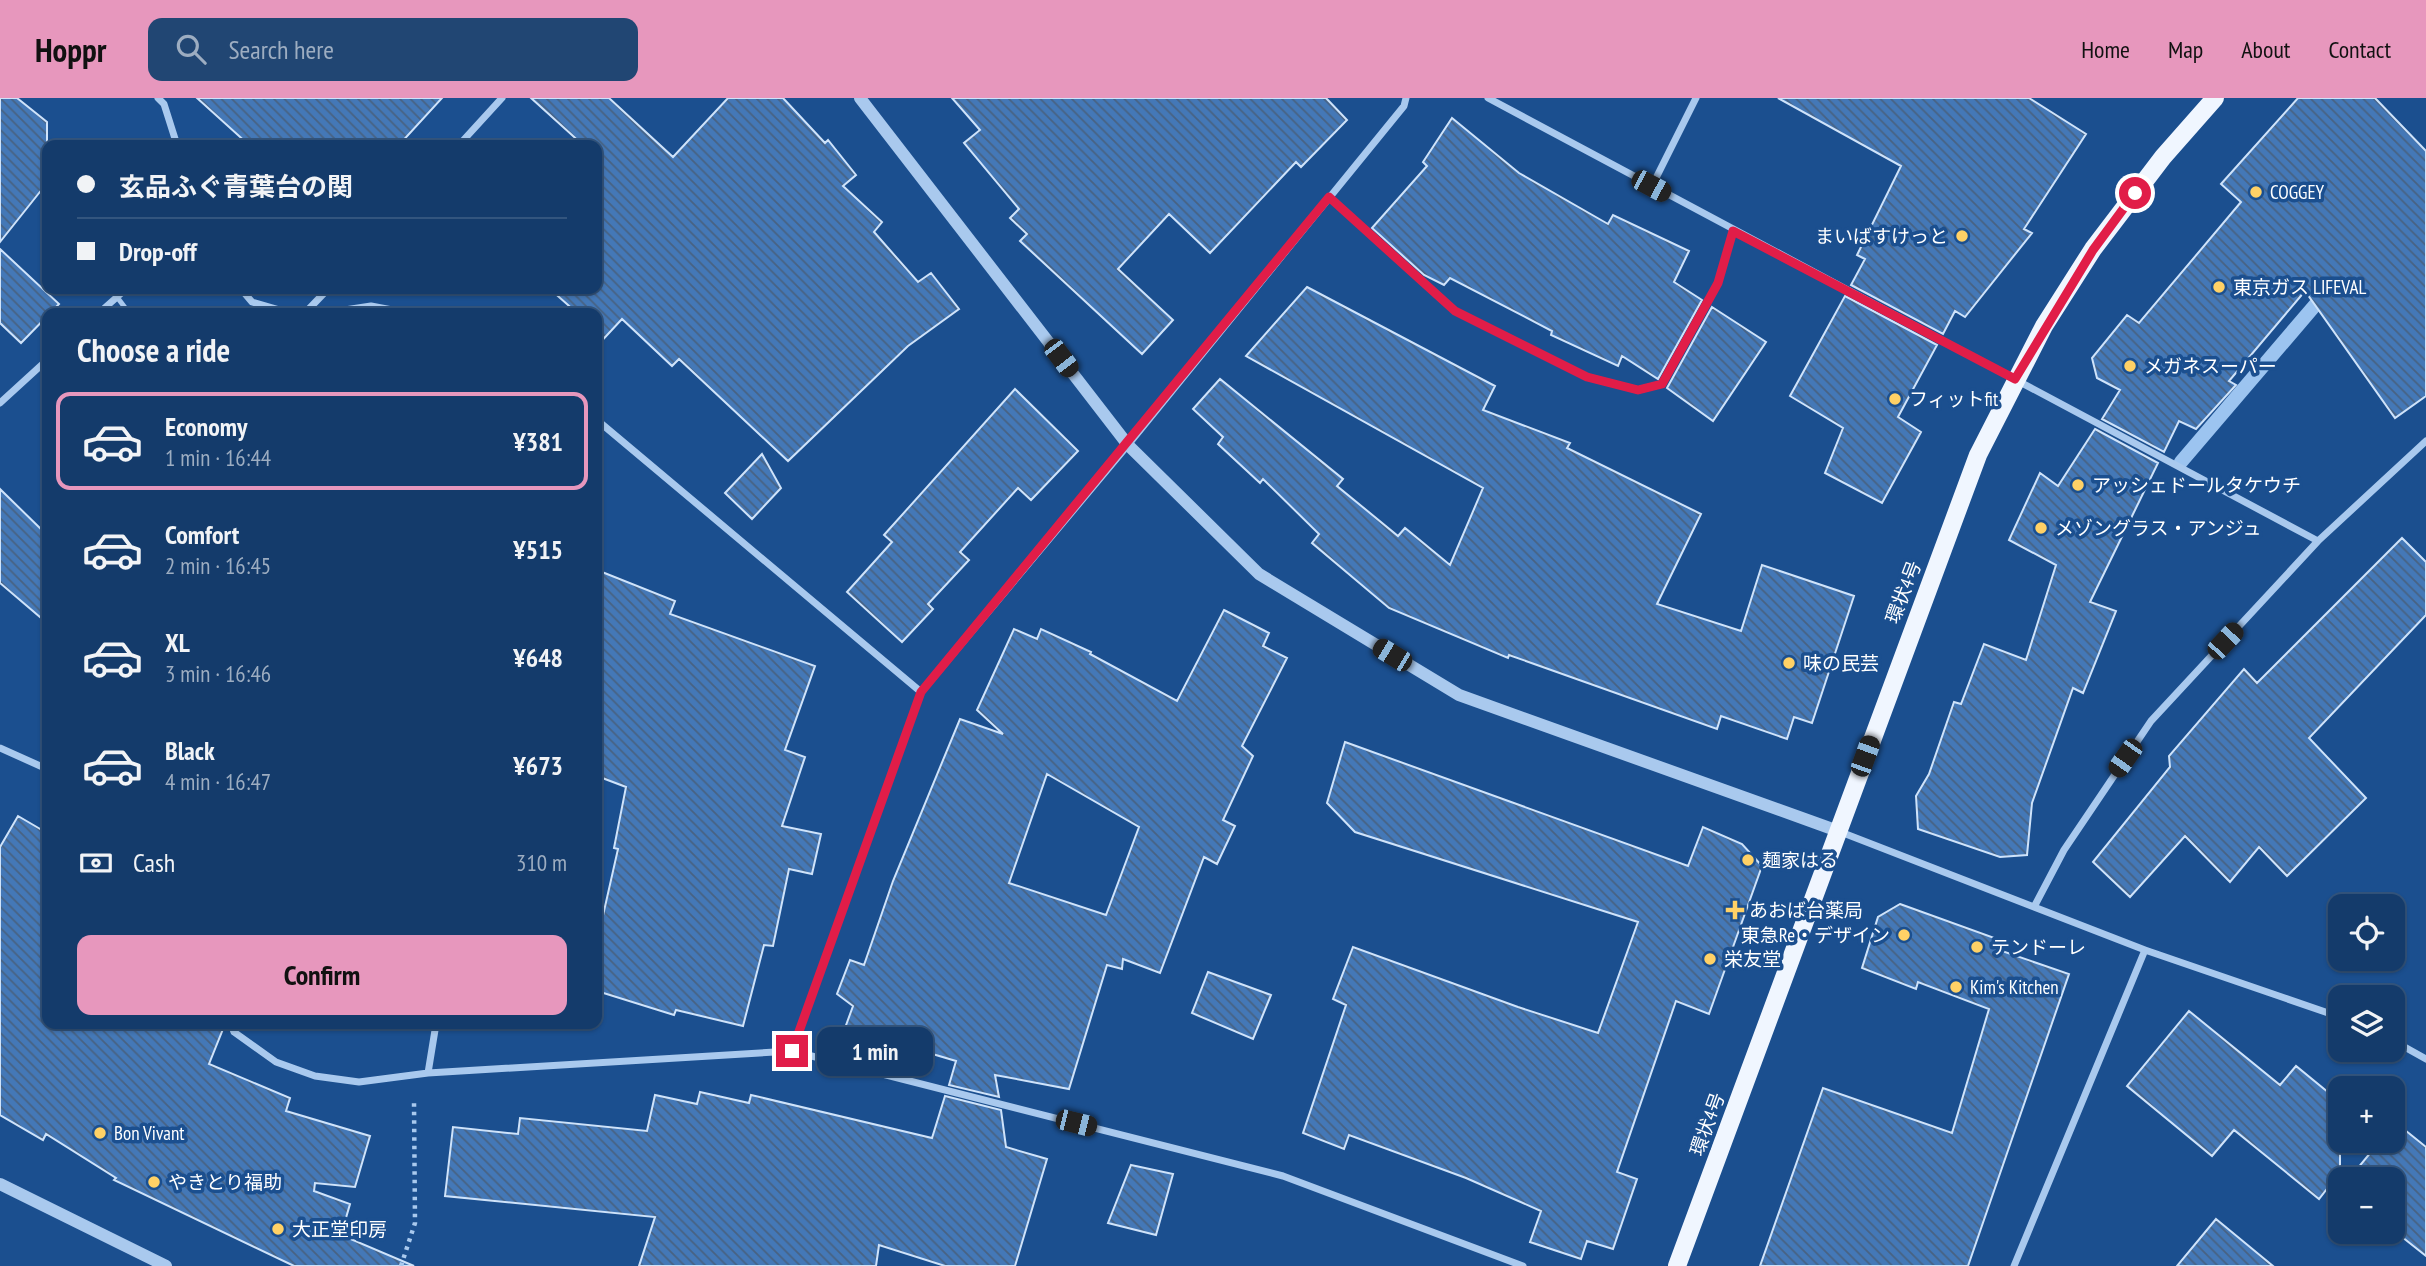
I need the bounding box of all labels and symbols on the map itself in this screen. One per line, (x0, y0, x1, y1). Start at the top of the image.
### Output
car (1628, 167, 1675, 205)
route start (2119, 177, 2151, 209)
place label: COGGEY (2270, 180, 2325, 204)
marker: COGGEY (2248, 184, 2264, 200)
place label: まいばすけっと (1815, 224, 1948, 248)
marker: まいばすけっと (1954, 228, 1970, 244)
place label: 東京ガス LIFEVAL (2233, 275, 2366, 299)
marker: 東京ガス LIFEVAL (2211, 279, 2227, 295)
car (1040, 335, 1083, 381)
place label: メガネスーパー (2144, 354, 2277, 378)
marker: メガネスーパー (2122, 358, 2138, 374)
place label: フィットfit (1909, 387, 1999, 411)
marker: フィットfit (1887, 391, 1903, 407)
place label: アッシェドールタケウチ (2092, 473, 2301, 497)
marker: アッシェドールタケウチ (2070, 477, 2086, 493)
place label: メゾングラス・アンジュ (2055, 516, 2262, 540)
marker: メゾングラス・アンジュ (2033, 520, 2049, 536)
street label: 環状4号 (1880, 557, 1926, 627)
car (2203, 618, 2248, 664)
car (1369, 635, 1416, 675)
place label: 味の民芸 (1803, 651, 1879, 675)
marker: 味の民芸 (1781, 655, 1797, 671)
car (1848, 733, 1883, 779)
car (2105, 735, 2146, 781)
place label: 麺家はる (1762, 848, 1838, 872)
marker: 麺家はる (1740, 852, 1756, 868)
place label: あおば台薬局 (1749, 898, 1863, 922)
marker: あおば台薬局 (1727, 902, 1743, 918)
place label: 東急Re・デザイン (1741, 923, 1890, 947)
marker: 東急Re・デザイン (1896, 927, 1912, 943)
place label: テンドーレ (1991, 935, 2086, 959)
marker: テンドーレ (1969, 939, 1985, 955)
place label: 栄友堂 (1724, 947, 1781, 971)
marker: 栄友堂 (1702, 951, 1718, 967)
place label: Kim's Kitchen (1970, 975, 2059, 999)
marker: Kim's Kitchen (1948, 979, 1964, 995)
callout: 1 min (816, 1026, 932, 1076)
route end (776, 1035, 808, 1067)
street label: 環状4号 (1685, 1089, 1729, 1159)
car (1054, 1108, 1099, 1138)
place label: Bon Vivant (114, 1121, 185, 1145)
marker: Bon Vivant (92, 1125, 108, 1141)
place label: やきとり福助 (168, 1170, 282, 1194)
marker: やきとり福助 (146, 1174, 162, 1190)
place label: 大正堂印房 (292, 1217, 387, 1241)
marker: 大正堂印房 (270, 1221, 286, 1237)

